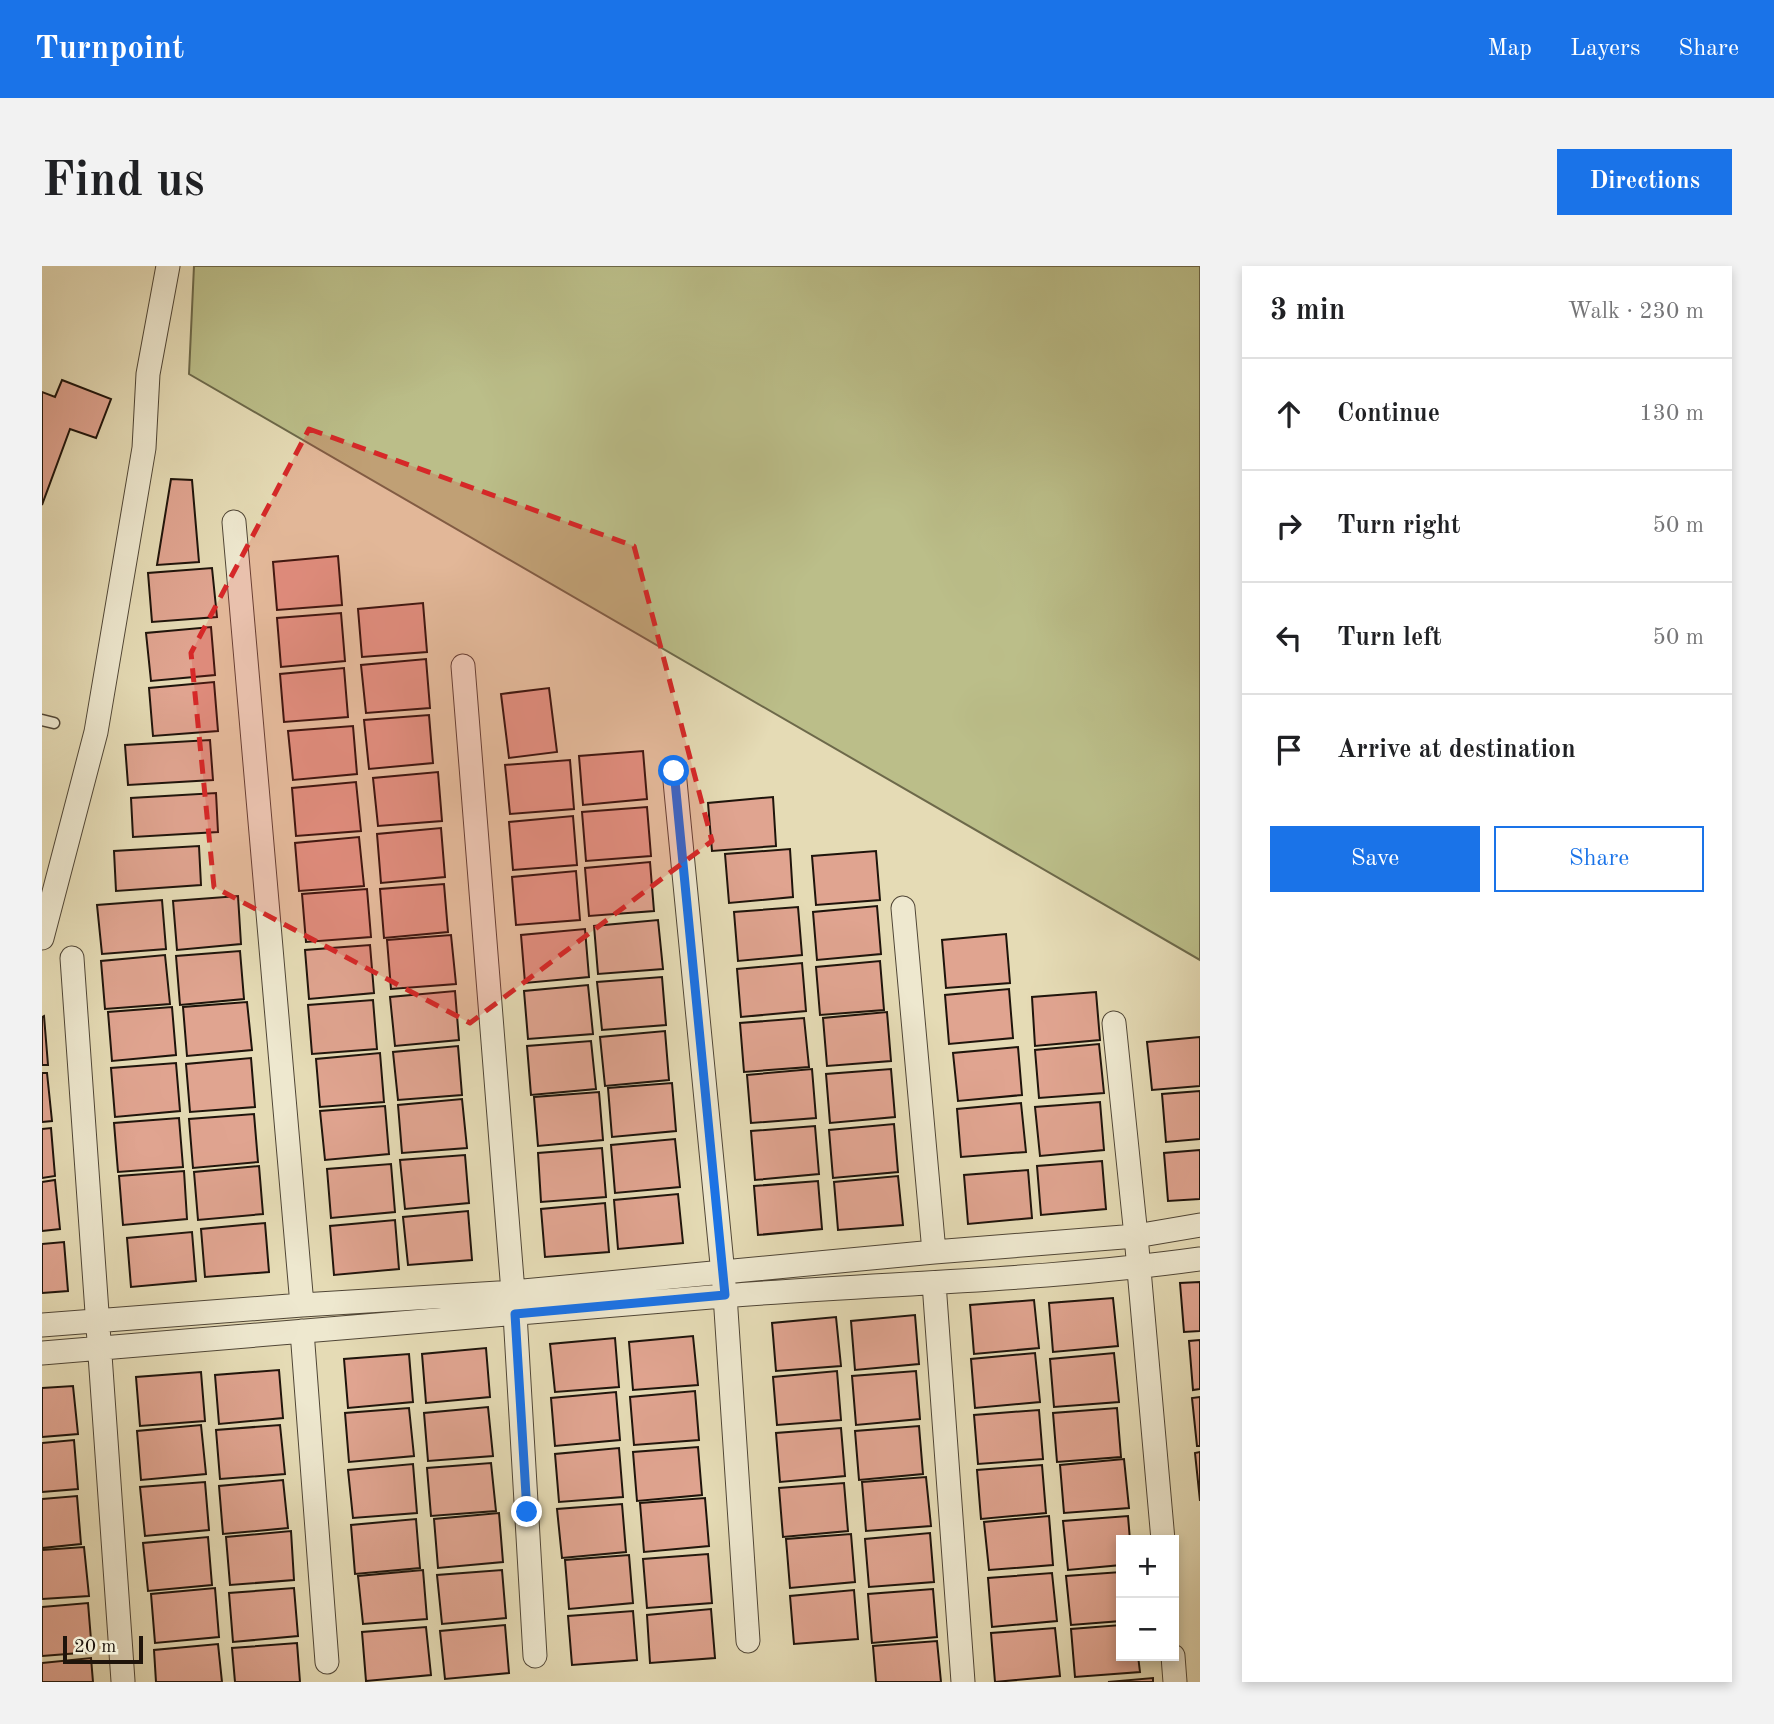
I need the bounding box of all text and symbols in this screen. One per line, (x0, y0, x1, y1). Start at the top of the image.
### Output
text: Turnpoint (35, 33, 184, 66)
text: Map (1488, 37, 1532, 61)
text: Layers (1570, 37, 1640, 61)
text: Share (1678, 37, 1739, 61)
button: Directions (1557, 149, 1732, 215)
text: Find us (42, 158, 205, 207)
text: 3 min (1270, 296, 1345, 326)
text: Walk · 230 m (1568, 300, 1704, 323)
icon: ahead (1270, 395, 1308, 433)
text: Continue (1337, 401, 1440, 427)
text: 130 m (1639, 402, 1704, 425)
icon: right (1270, 507, 1308, 545)
text: Turn right (1337, 513, 1460, 539)
text: 50 m (1653, 514, 1704, 537)
icon: left (1270, 619, 1308, 657)
text: Turn left (1337, 625, 1442, 651)
text: 50 m (1653, 626, 1704, 649)
icon: arrive (1270, 731, 1308, 769)
text: Arrive at destination (1337, 737, 1576, 763)
route start (658, 755, 689, 786)
button: Save (1270, 826, 1480, 892)
button: Share (1494, 826, 1704, 892)
route end (511, 1496, 542, 1527)
map controls (1116, 1535, 1179, 1661)
button: + (1116, 1535, 1179, 1598)
button: − (1116, 1598, 1179, 1661)
scale bar (63, 1633, 144, 1665)
text: 20 m (74, 1638, 116, 1657)

